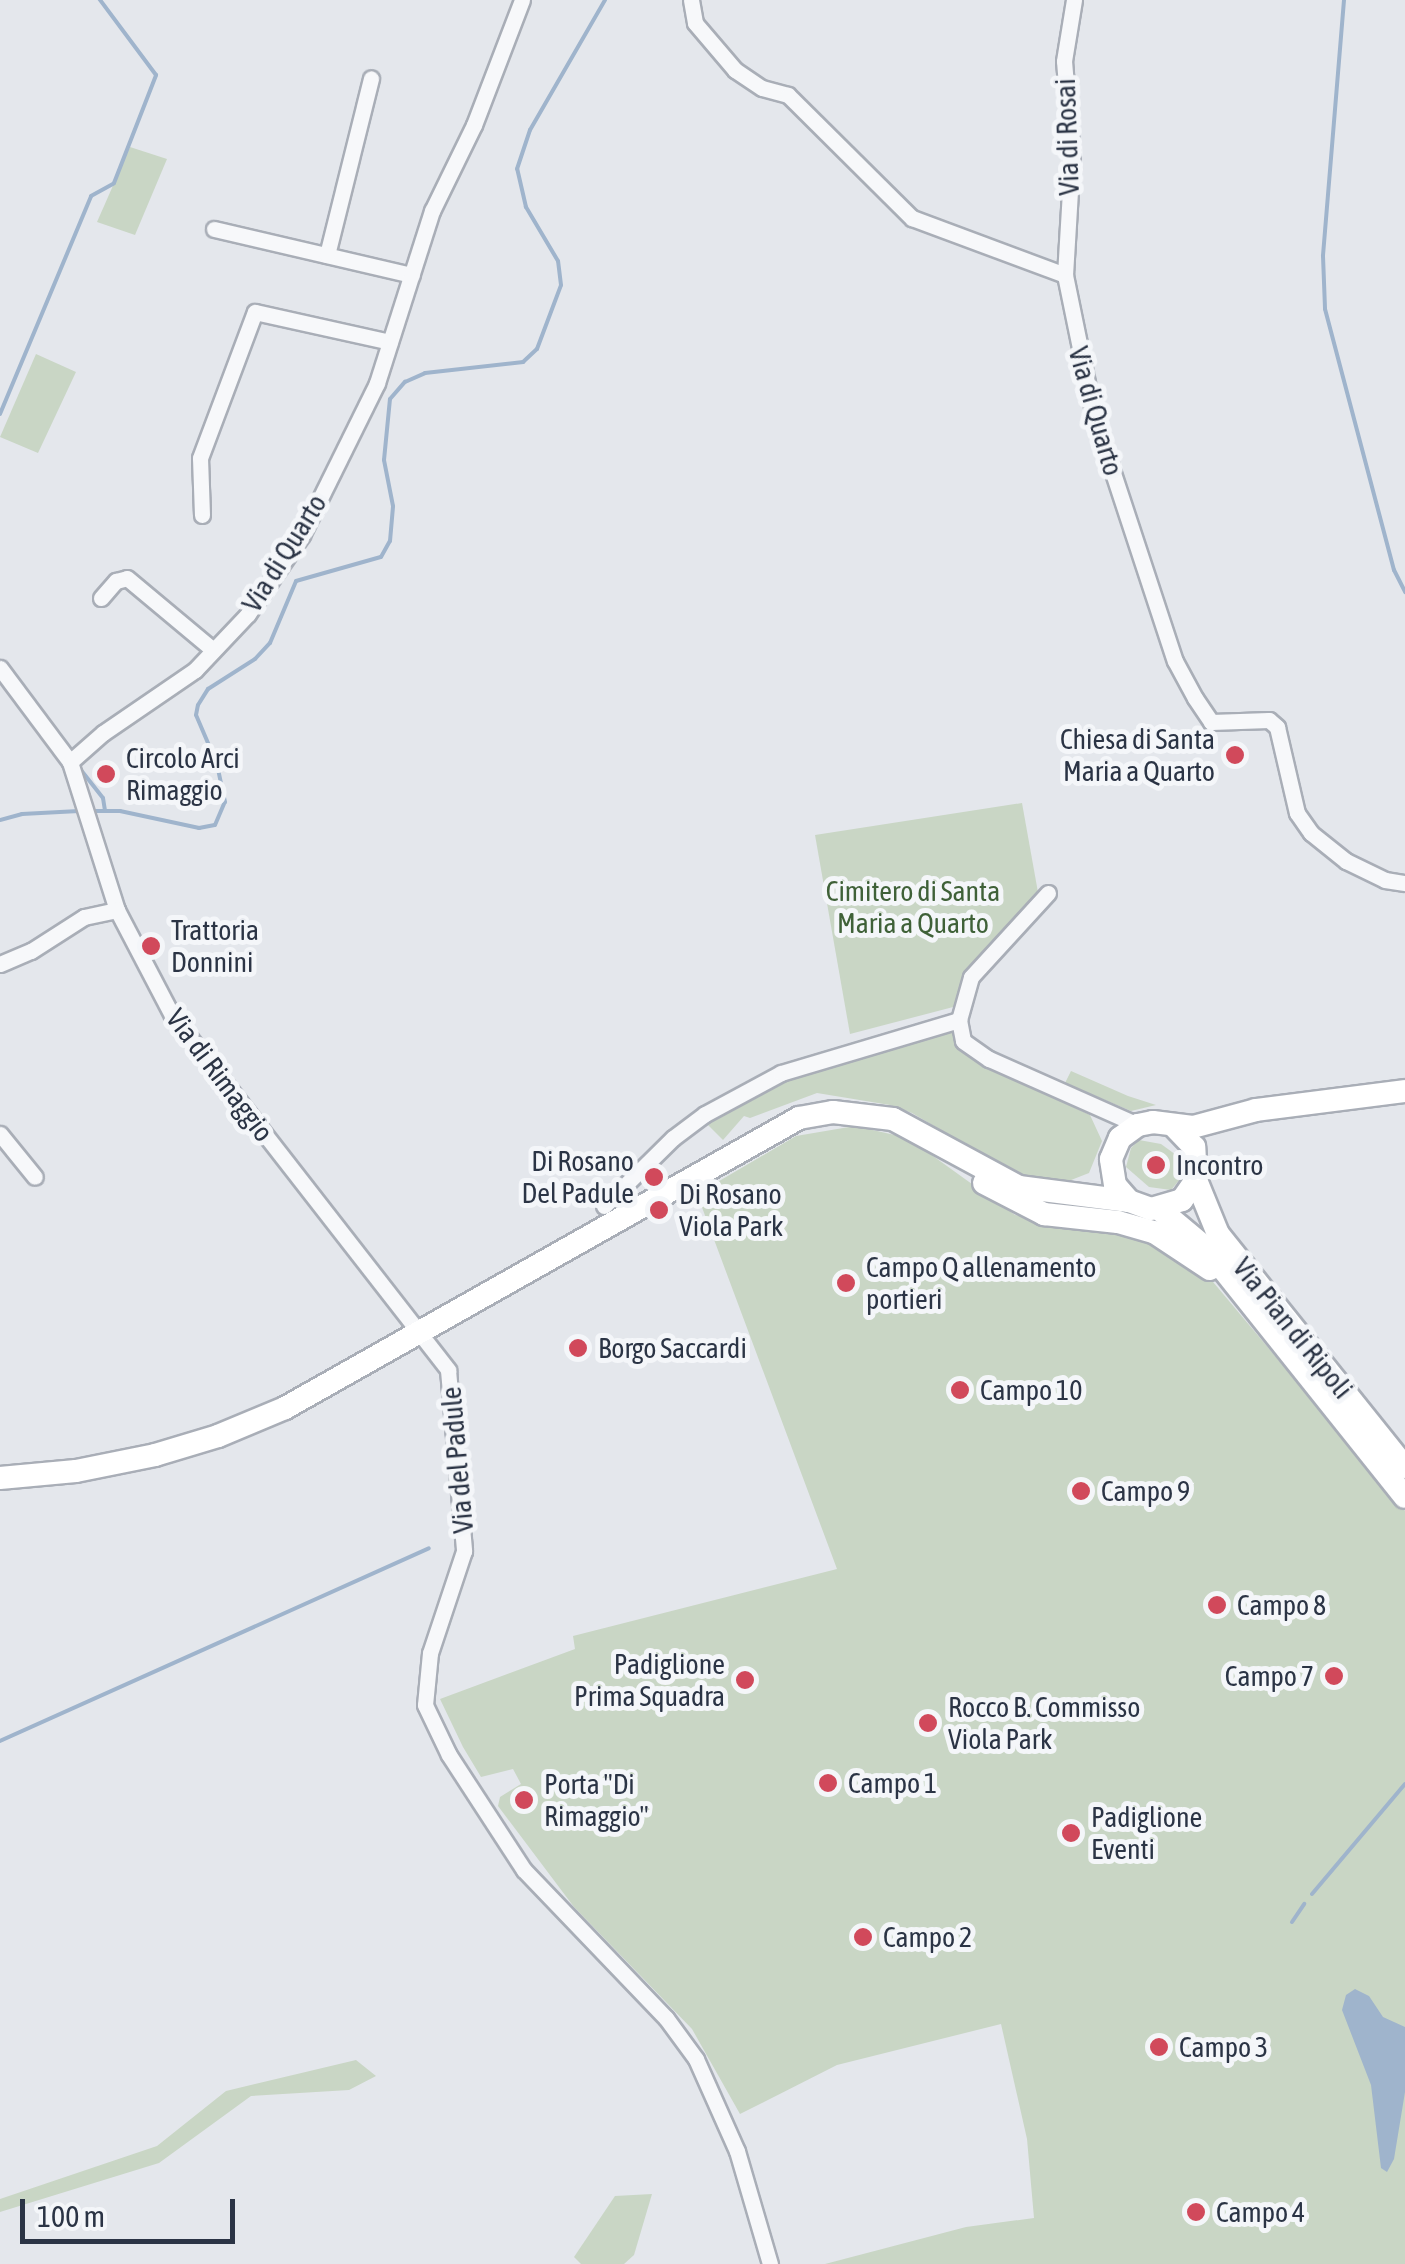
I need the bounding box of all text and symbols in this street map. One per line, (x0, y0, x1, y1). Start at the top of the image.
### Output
street label: Via di Rosai (1048, 78, 1086, 196)
street label: Via di Quarto (1062, 343, 1130, 479)
street label: Via di Quarto (235, 488, 333, 618)
place label: Chiesa di Santa Maria a Quarto (1060, 722, 1215, 788)
place label: Circolo Arci Rimaggio (126, 741, 240, 807)
marker: Chiesa di Santa Maria a Quarto (1224, 744, 1246, 766)
marker: Circolo Arci Rimaggio (95, 763, 117, 785)
park label: Cimitero di Santa Maria a Quarto (826, 874, 1000, 940)
place label: Trattoria Donnini (171, 913, 259, 979)
marker: Trattoria Donnini (140, 935, 162, 957)
street label: Via di Rimaggio (159, 1002, 281, 1148)
place label: Di Rosano Del Padule (522, 1144, 634, 1210)
place label: Incontro (1176, 1148, 1263, 1182)
marker: Incontro (1145, 1154, 1167, 1176)
marker: Di Rosano Del Padule (643, 1166, 665, 1188)
place label: Di Rosano Viola Park (679, 1177, 783, 1243)
marker: Di Rosano Viola Park (648, 1199, 670, 1221)
place label: Campo Q allenamento portieri (866, 1250, 1097, 1316)
street label: Via Pian di Ripoli (1226, 1251, 1360, 1405)
marker: Campo Q allenamento portieri (835, 1272, 857, 1294)
place label: Borgo Saccardi (598, 1331, 747, 1365)
marker: Borgo Saccardi (567, 1337, 589, 1359)
place label: Campo 10 (980, 1373, 1082, 1407)
marker: Campo 10 (949, 1379, 971, 1401)
street label: Via del Padule (434, 1385, 480, 1535)
place label: Campo 9 (1101, 1474, 1190, 1508)
marker: Campo 9 (1070, 1480, 1092, 1502)
place label: Campo 8 (1237, 1588, 1326, 1622)
marker: Campo 8 (1206, 1594, 1228, 1616)
place label: Padiglione Prima Squadra (574, 1647, 725, 1713)
place label: Campo 7 (1225, 1659, 1314, 1693)
marker: Campo 7 (1323, 1665, 1345, 1687)
marker: Padiglione Prima Squadra (734, 1669, 756, 1691)
place label: Rocco B. Commisso Viola Park (948, 1690, 1140, 1756)
marker: Rocco B. Commisso Viola Park (917, 1712, 939, 1734)
place label: Campo 1 (848, 1766, 937, 1800)
place label: Porta "Di Rimaggio" (544, 1767, 649, 1833)
marker: Campo 1 (817, 1772, 839, 1794)
marker: Porta "Di Rimaggio" (513, 1789, 535, 1811)
place label: Padiglione Eventi (1091, 1800, 1202, 1866)
marker: Padiglione Eventi (1060, 1822, 1082, 1844)
place label: Campo 2 (883, 1920, 972, 1954)
marker: Campo 2 (852, 1926, 874, 1948)
place label: Campo 3 (1179, 2030, 1268, 2064)
marker: Campo 3 (1148, 2036, 1170, 2058)
scale bar (25, 2179, 240, 2241)
place label: Campo 4 (1216, 2195, 1305, 2229)
text: 100 m (37, 2199, 105, 2233)
marker: Campo 4 (1185, 2201, 1207, 2223)

